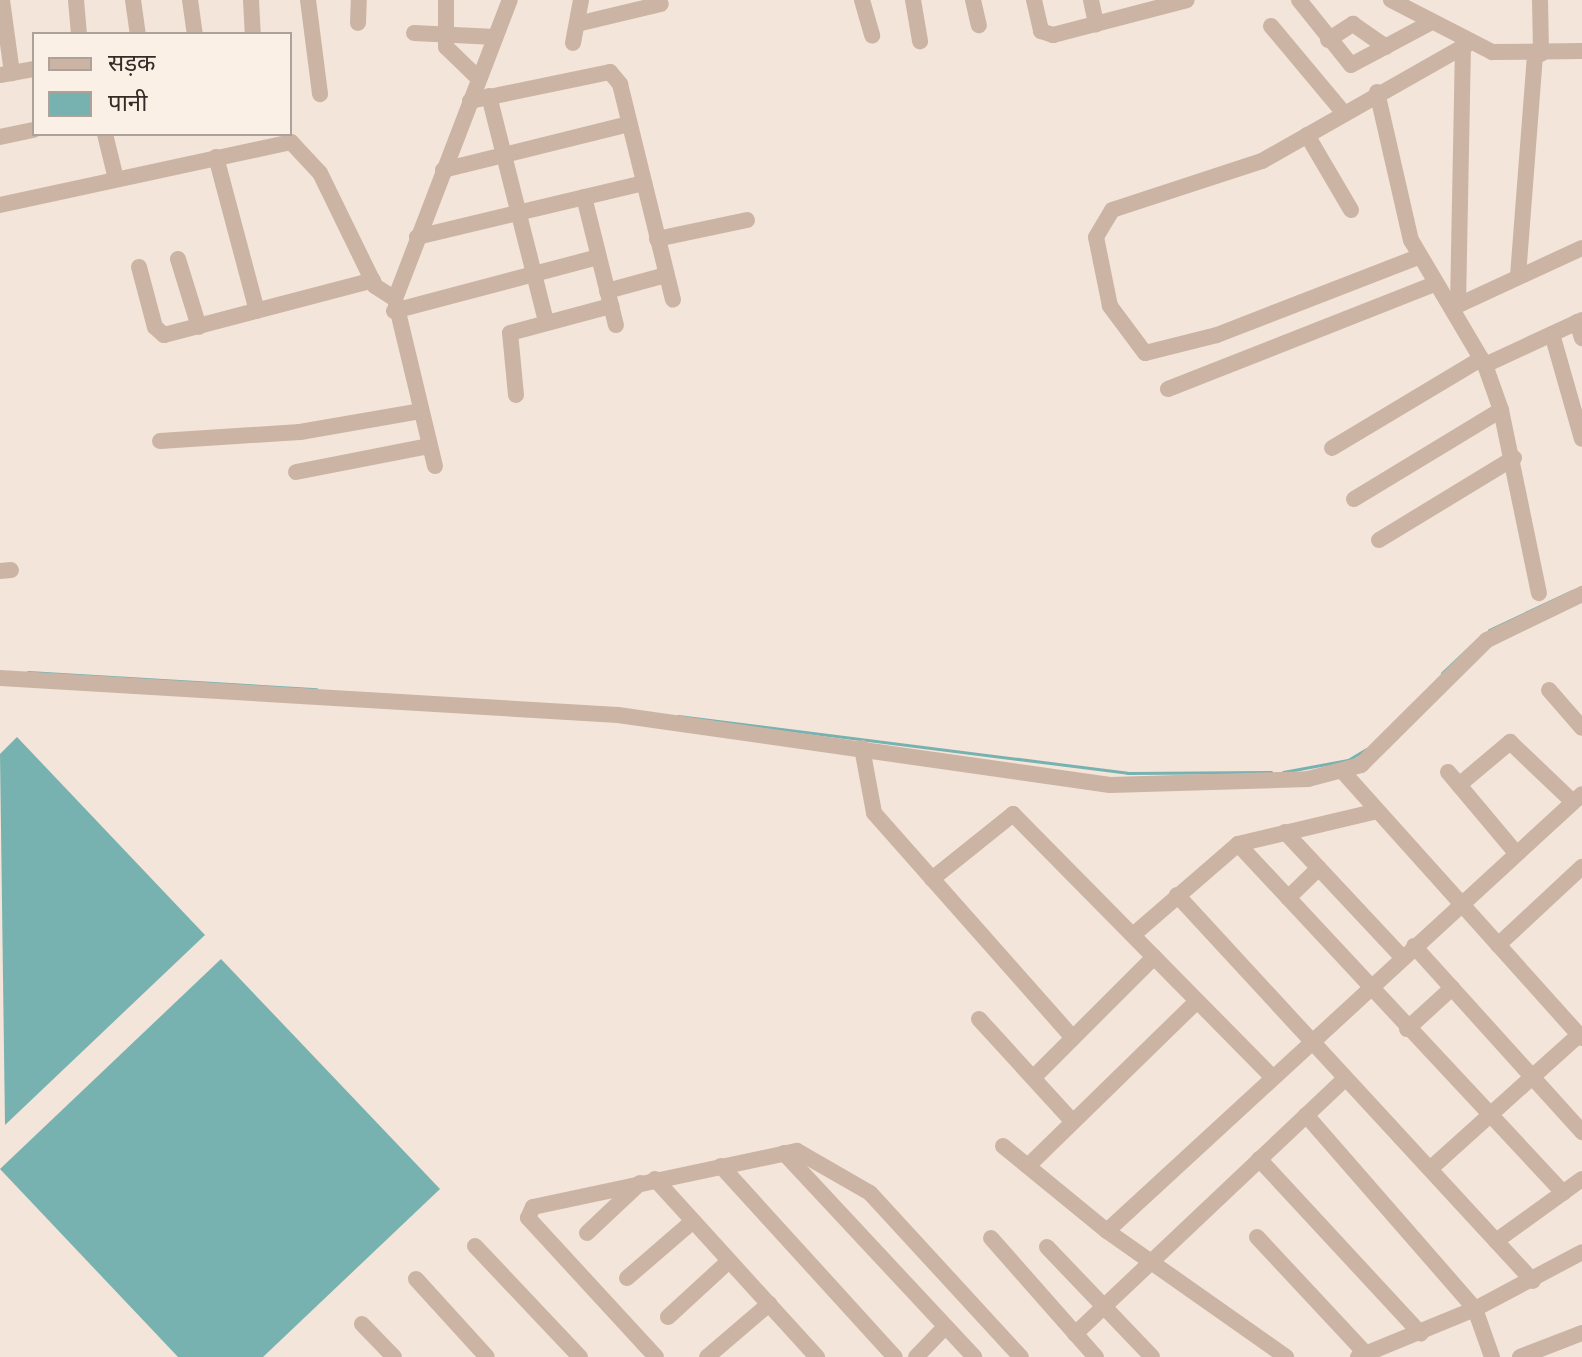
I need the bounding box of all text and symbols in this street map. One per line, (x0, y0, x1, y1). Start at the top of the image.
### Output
legend (32, 32, 292, 136)
text: सड़क (108, 48, 156, 76)
text: पानी (108, 88, 147, 116)

